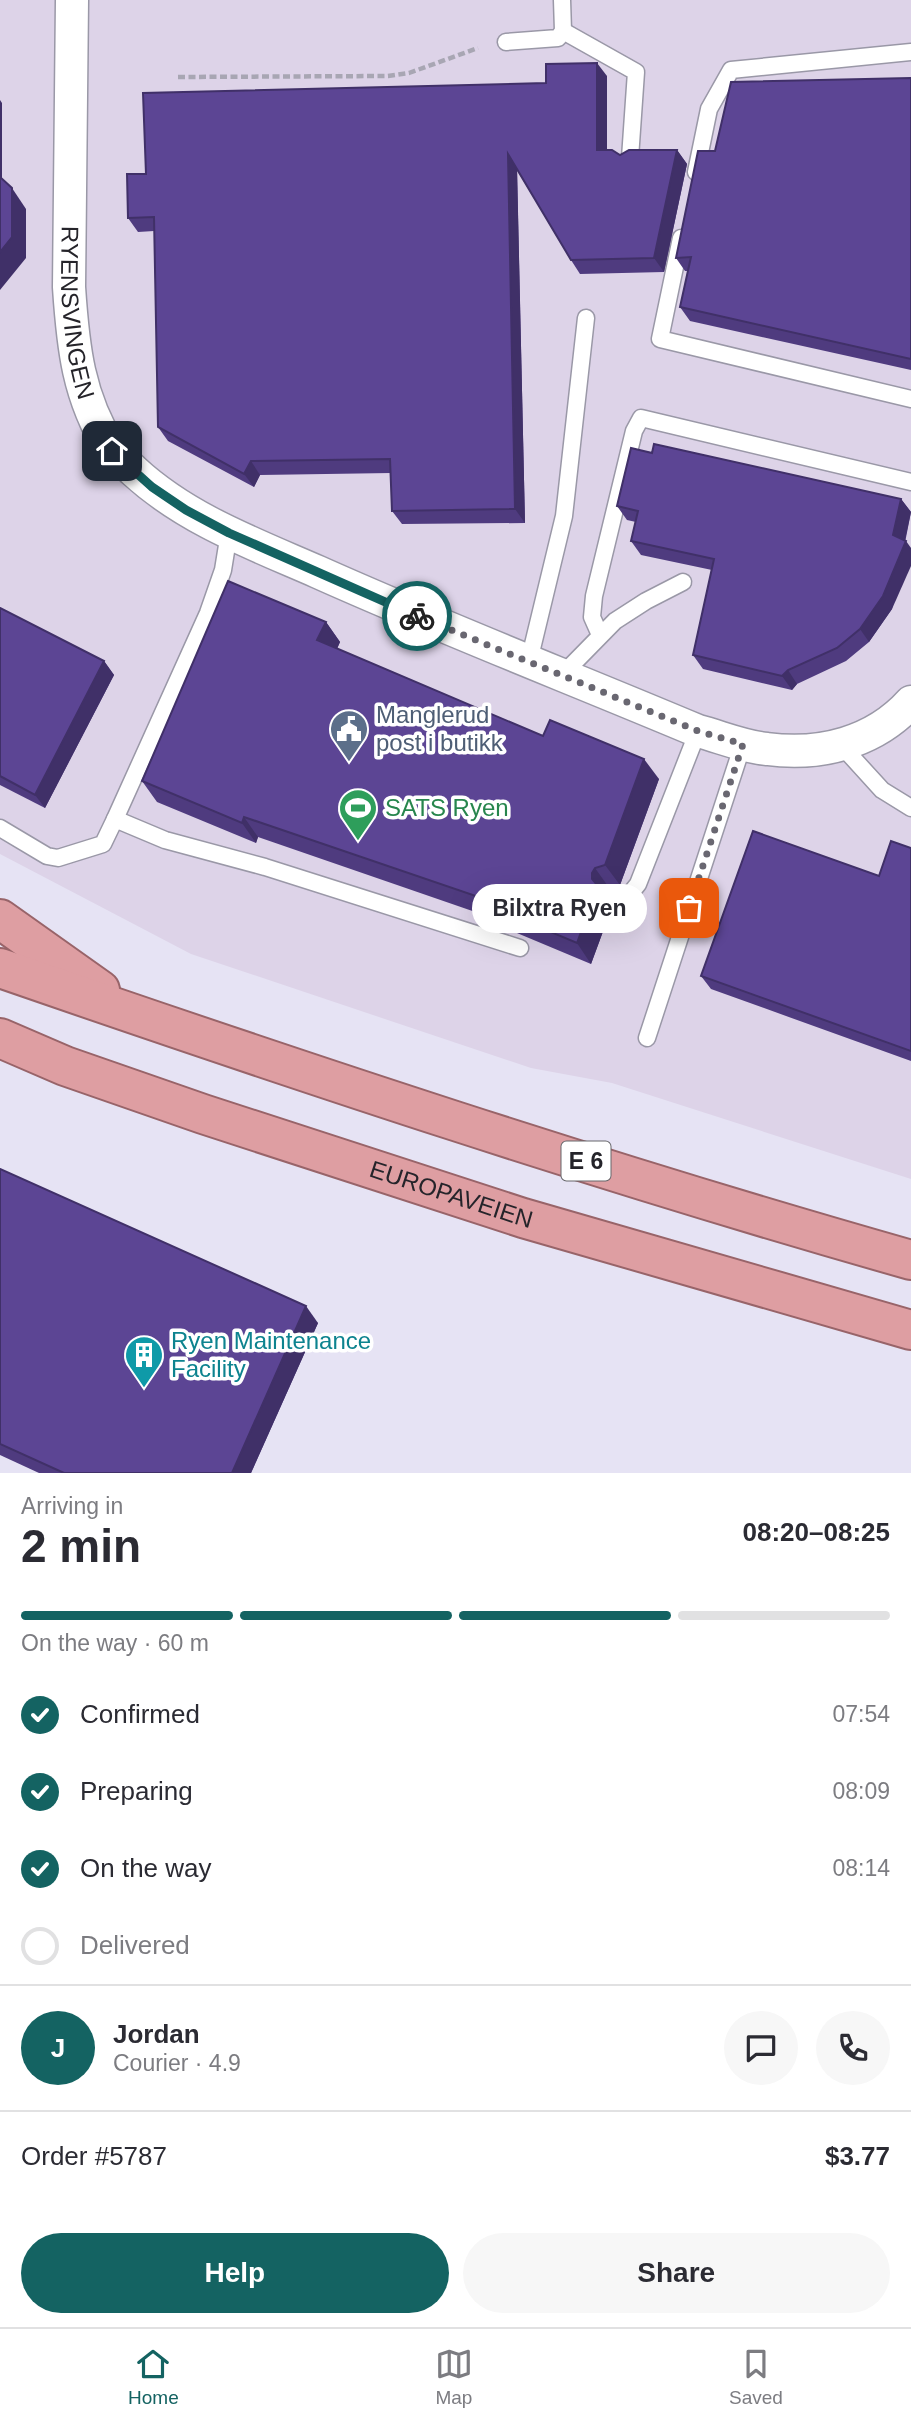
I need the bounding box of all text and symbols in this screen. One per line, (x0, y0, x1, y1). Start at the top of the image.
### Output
street label: RYENSVINGEN (56, 226, 100, 402)
pin (82, 421, 142, 481)
icon: home (93, 432, 131, 470)
courier (382, 581, 452, 651)
icon: bike (398, 597, 436, 635)
place label: Manglerud post i butikk (376, 701, 504, 756)
public building icon: Manglerud post i butikk (328, 708, 370, 763)
sports icon: SATS Ryen (337, 787, 379, 842)
place label: SATS Ryen (385, 794, 509, 821)
pin (659, 878, 719, 938)
callout: Bilxtra Ryen (472, 884, 647, 932)
icon: bag (670, 889, 708, 927)
text: Bilxtra Ryen (492, 895, 627, 921)
road number: E 6 (562, 1142, 610, 1180)
street label: EUROPAVEIEN (367, 1155, 536, 1233)
place label: Ryen Maintenance Facility (171, 1327, 371, 1382)
building icon: Ryen Maintenance Facility (123, 1334, 165, 1389)
text: Arriving in (21, 1493, 123, 1519)
text: 08:20–08:25 (743, 1517, 890, 1547)
text: 2 min (21, 1520, 141, 1572)
text: On the way · 60 m (21, 1630, 209, 1656)
icon: check (21, 1696, 59, 1734)
text: Confirmed (80, 1699, 200, 1729)
text: 07:54 (832, 1701, 890, 1727)
icon: check (21, 1773, 59, 1811)
text: Preparing (80, 1776, 193, 1806)
text: 08:09 (832, 1778, 890, 1804)
icon: check (21, 1850, 59, 1888)
text: On the way (80, 1853, 212, 1883)
text: 08:14 (832, 1855, 890, 1881)
text: Delivered (80, 1930, 190, 1960)
button: chat (724, 2011, 798, 2085)
button: phone (816, 2011, 890, 2085)
text: Jordan (113, 2019, 200, 2049)
text: J (51, 2033, 65, 2063)
text: Courier · 4.9 (113, 2050, 241, 2076)
text: Order #5787 (21, 2141, 167, 2171)
text: $3.77 (825, 2141, 890, 2171)
button: Help (21, 2233, 449, 2313)
button: Share (463, 2233, 890, 2313)
tab: Home (128, 2345, 179, 2409)
tab: Map (435, 2345, 473, 2409)
tab: Saved (729, 2345, 783, 2409)

